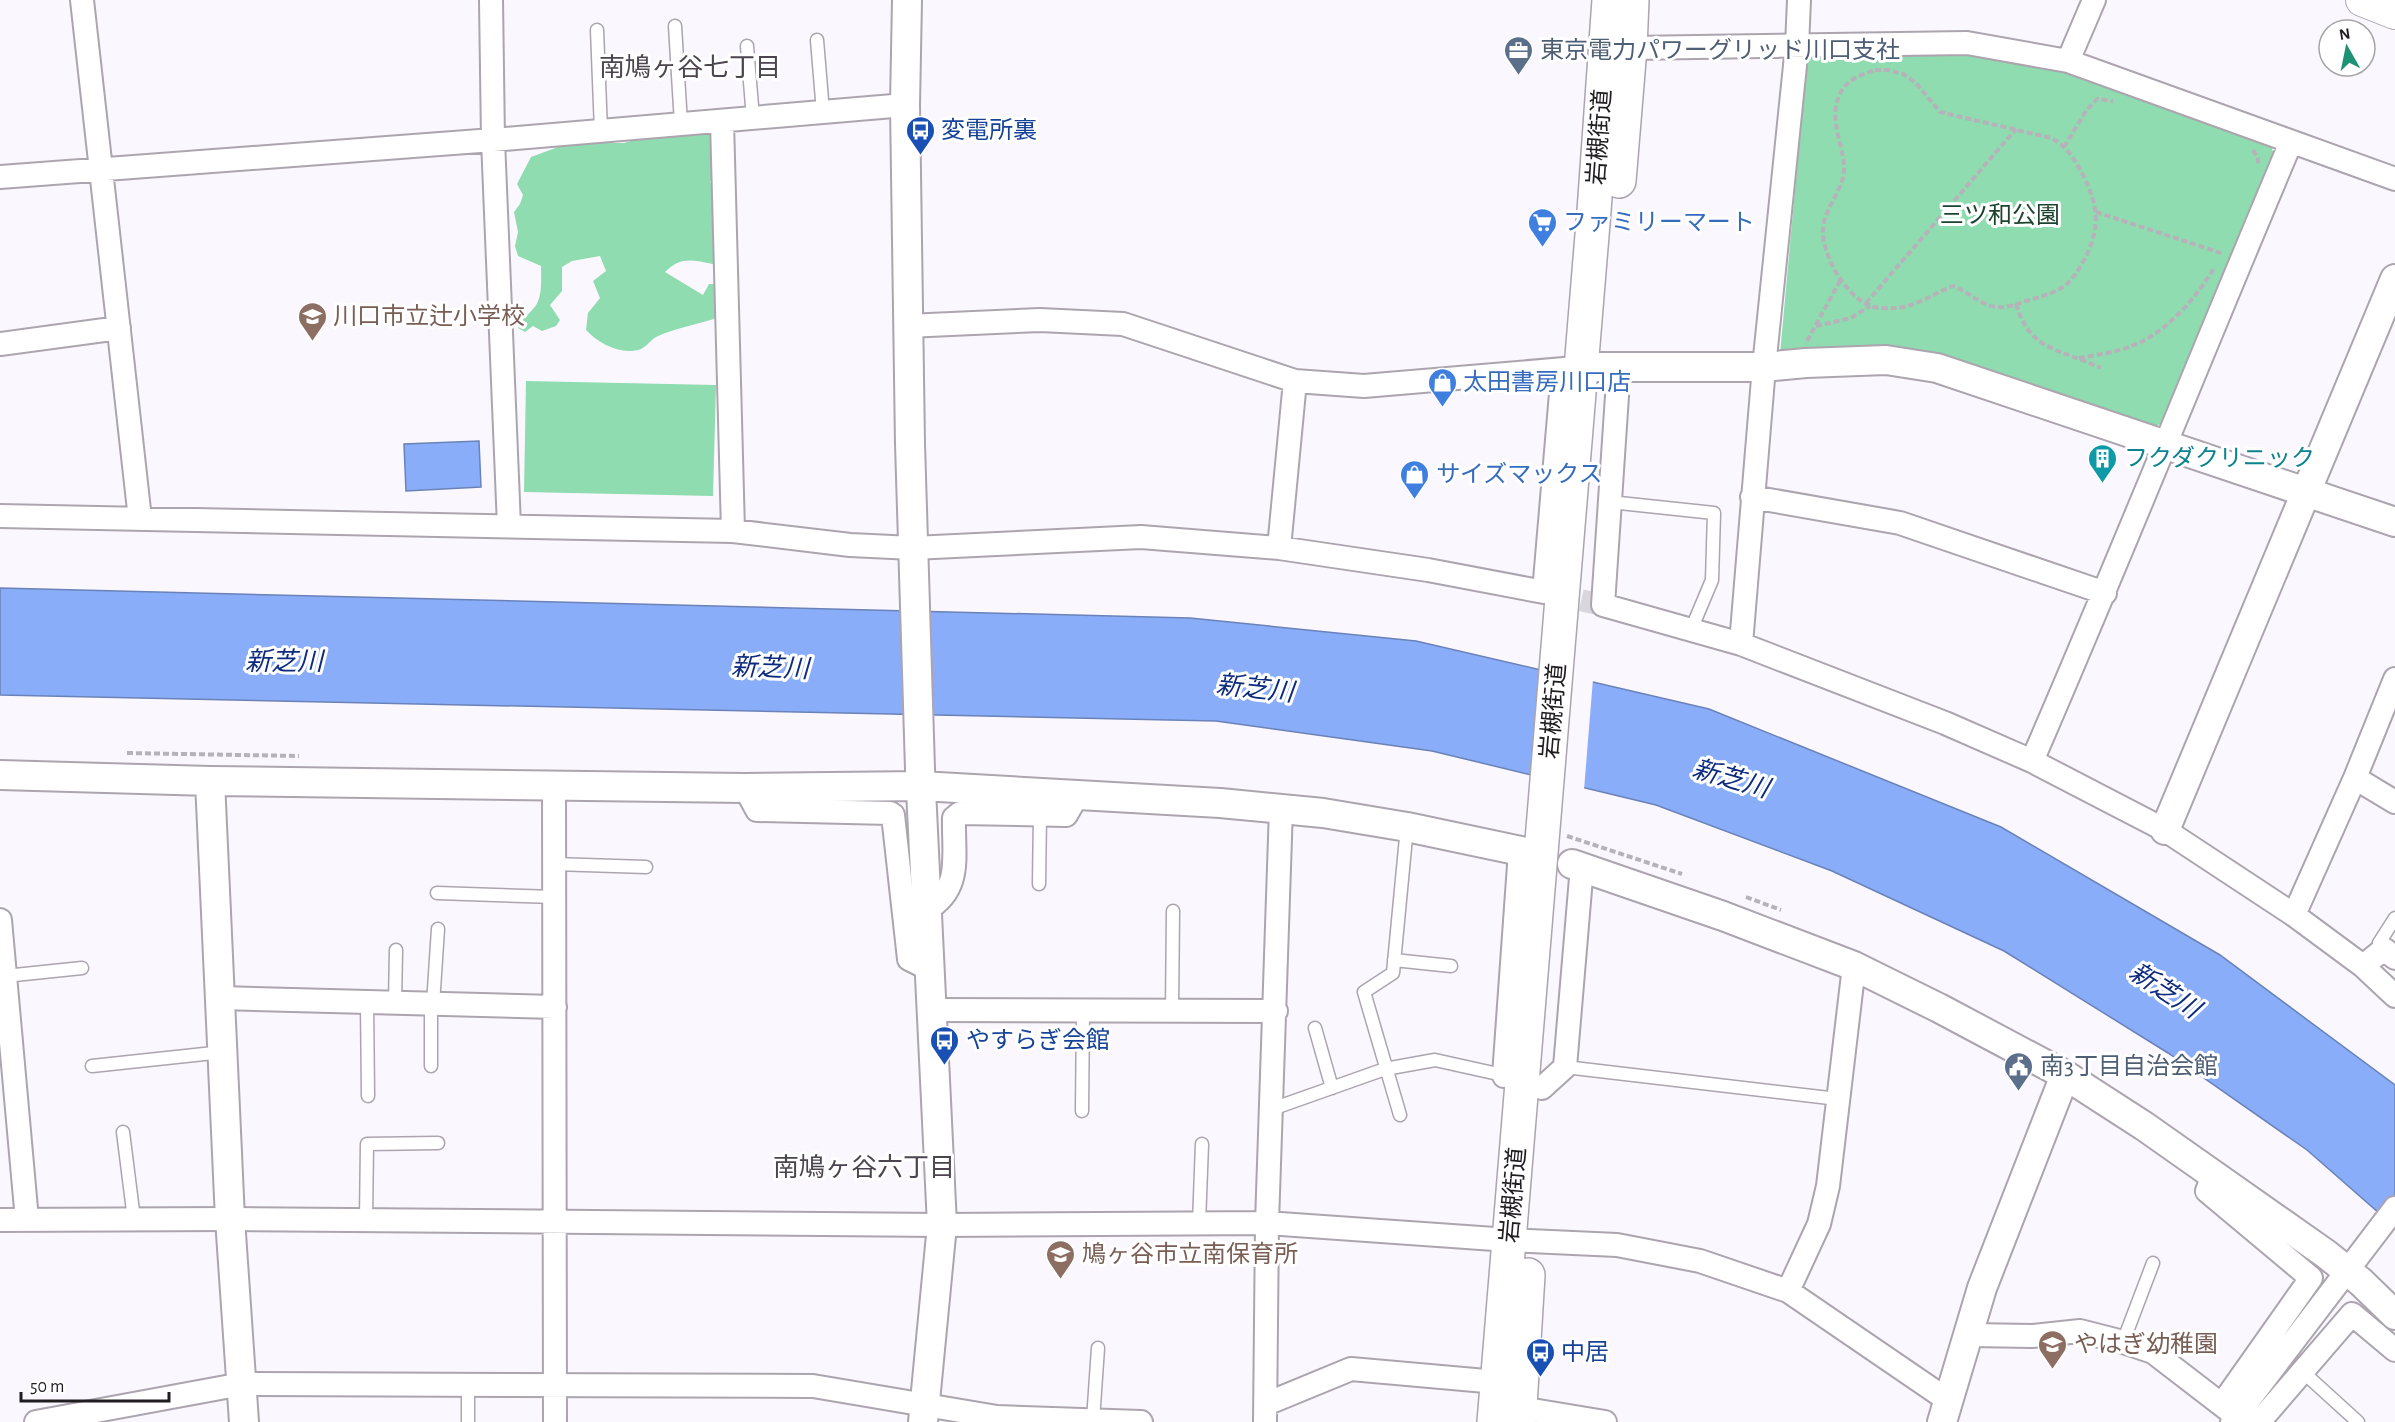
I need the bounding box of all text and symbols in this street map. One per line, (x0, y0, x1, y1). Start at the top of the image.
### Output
north arrow (2317, 18, 2377, 78)
text: N (2338, 25, 2352, 43)
office icon: 東京電力パワーグリッド川口支社 (1503, 34, 1535, 76)
place label: 東京電力パワーグリッド川口支社 (1540, 37, 1900, 63)
district label: 南鳩ヶ谷七丁目 (599, 53, 781, 81)
street label: 岩槻街道 (1583, 88, 1615, 186)
bus stop icon: 変電所裏 (904, 114, 936, 156)
place label: 変電所裏 (941, 117, 1037, 143)
park label: 三ツ和公園 (1940, 203, 2060, 228)
supermarket icon: ファミリーマート (1526, 206, 1558, 248)
place label: ファミリーマート (1563, 211, 1755, 235)
school or university icon: 川口市立辻小学校 (296, 300, 328, 342)
place label: 川口市立辻小学校 (333, 303, 525, 329)
shop icon: 太田書房川口店 (1426, 366, 1458, 408)
place label: 太田書房川口店 (1463, 369, 1631, 395)
building icon: フクダクリニック (2087, 442, 2119, 484)
place label: フクダクリニック (2124, 445, 2315, 471)
shop icon: サイズマックス (1399, 458, 1431, 500)
place label: サイズマックス (1436, 461, 1603, 487)
water label: 新芝川 (245, 648, 326, 675)
water label: 新芝川 (731, 653, 812, 682)
street label: 岩槻街道 (1536, 662, 1570, 760)
water label: 新芝川 (1215, 671, 1298, 706)
water label: 新芝川 (1690, 755, 1775, 803)
water label: 新芝川 (2125, 958, 2207, 1025)
bus stop icon: やすらぎ会館 (929, 1024, 961, 1066)
place label: やすらぎ会館 (966, 1027, 1110, 1053)
public building icon: 南3丁目自治会館 (2003, 1050, 2035, 1092)
place label: 南3丁目自治会館 (2040, 1053, 2218, 1079)
street label: 岩槻街道 (1496, 1146, 1530, 1244)
district label: 南鳩ヶ谷六丁目 (773, 1153, 955, 1181)
school or university icon: 鳩ヶ谷市立南保育所 (1045, 1238, 1077, 1280)
place label: 鳩ヶ谷市立南保育所 (1082, 1241, 1298, 1267)
school or university icon: やはぎ幼稚園 (2037, 1328, 2069, 1370)
place label: やはぎ幼稚園 (2074, 1331, 2218, 1357)
bus stop icon: 中居 (1524, 1336, 1556, 1378)
place label: 中居 (1561, 1339, 1609, 1365)
scale bar (21, 1365, 170, 1403)
text: 50 m (30, 1378, 64, 1396)

